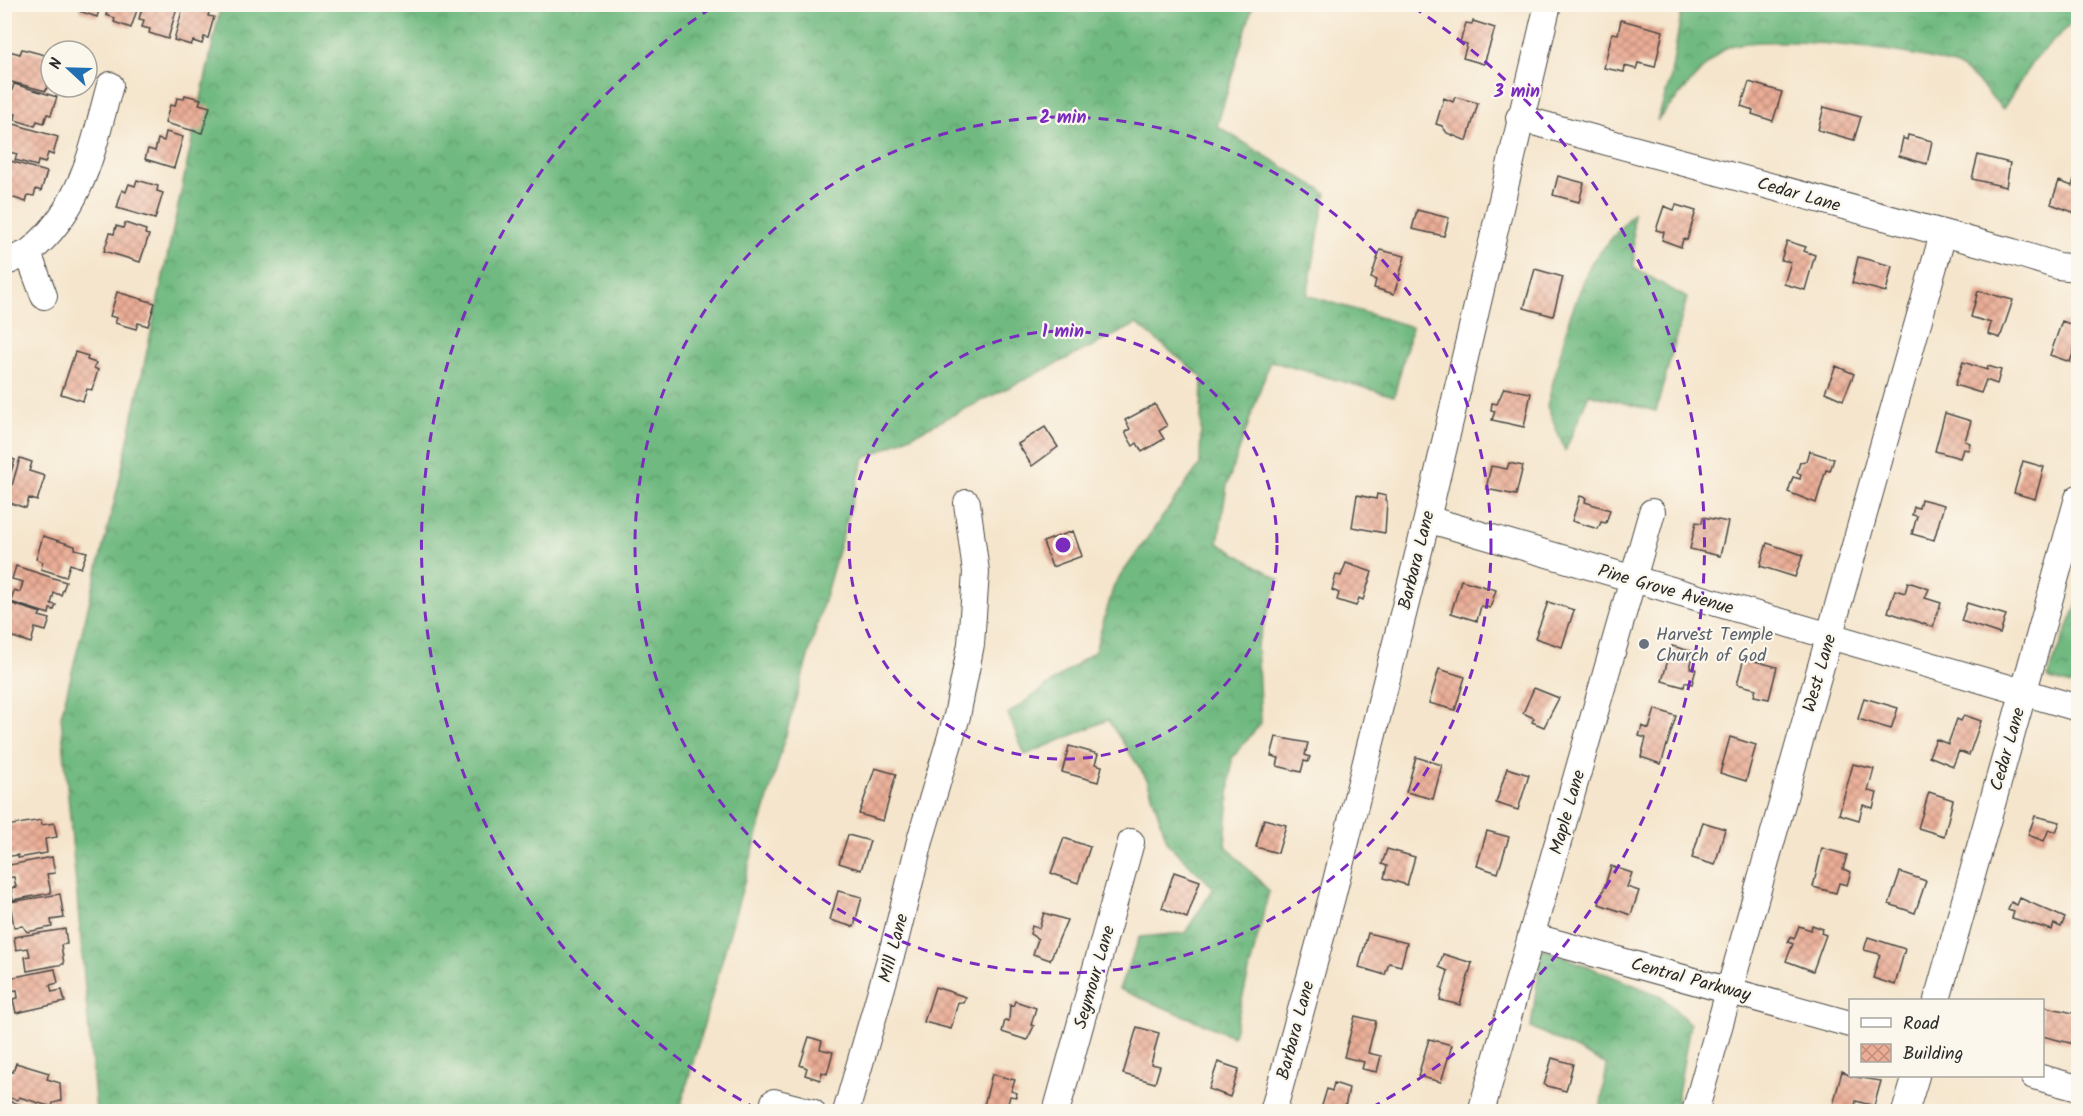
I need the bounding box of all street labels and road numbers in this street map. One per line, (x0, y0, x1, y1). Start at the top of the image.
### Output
street label: Cedar Lane (1754, 170, 1844, 221)
street label: Barbara Lane (1391, 508, 1444, 613)
street label: Pine Grove Avenue (1594, 557, 1737, 624)
street label: West Lane (1795, 631, 1845, 716)
street label: Cedar Lane (1983, 704, 2034, 794)
street label: Maple Lane (1543, 767, 1594, 858)
street label: Mill Lane (871, 911, 918, 986)
street label: Seymour Lane (1067, 922, 1124, 1033)
street label: Central Parkway (1627, 951, 1754, 1011)
street label: Barbara Lane (1269, 978, 1324, 1083)

